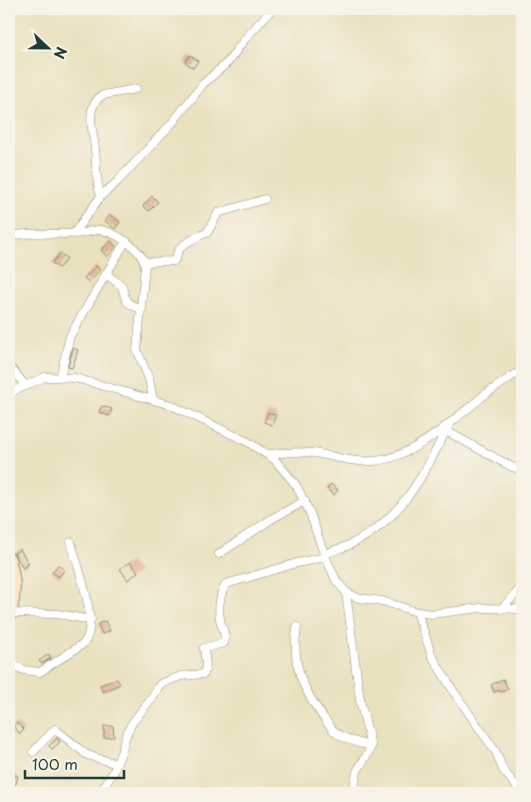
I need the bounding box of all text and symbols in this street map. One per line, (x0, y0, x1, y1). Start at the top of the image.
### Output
north arrow (22, 22, 72, 72)
text: N (49, 44, 72, 62)
scale bar (25, 747, 124, 779)
text: 100 m (32, 752, 78, 775)

